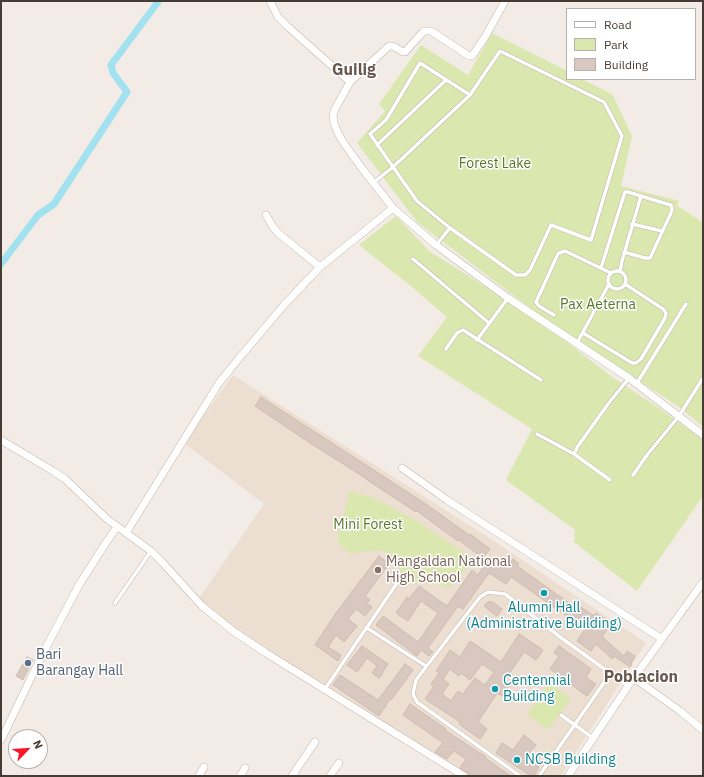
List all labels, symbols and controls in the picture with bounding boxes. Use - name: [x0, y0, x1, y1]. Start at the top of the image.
- legend: [566, 8, 696, 80]
- text: Road: [604, 17, 632, 32]
- text: Park: [604, 37, 628, 52]
- text: Building: [604, 57, 648, 72]
- district label: Guilig: [332, 60, 376, 80]
- park label: Forest Lake: [459, 156, 531, 172]
- park label: Pax Aeterna: [560, 297, 636, 313]
- park label: Mini Forest: [333, 517, 403, 533]
- place label: Mangaldan National High School: [386, 554, 511, 586]
- marker: Mangaldan National High School: [373, 565, 383, 575]
- marker: Alumni Hall (Administrative Building): [539, 588, 549, 598]
- place label: Alumni Hall (Administrative Building): [466, 600, 622, 632]
- place label: Bari Barangay Hall: [36, 647, 123, 680]
- marker: Bari Barangay Hall: [23, 658, 33, 668]
- district label: Poblacion: [604, 667, 678, 687]
- place label: Centennial Building: [503, 673, 571, 706]
- marker: Centennial Building: [490, 684, 500, 694]
- north arrow: [8, 729, 48, 769]
- text: N: [30, 738, 46, 751]
- place label: NCSB Building: [525, 752, 616, 768]
- marker: NCSB Building: [512, 755, 522, 765]

